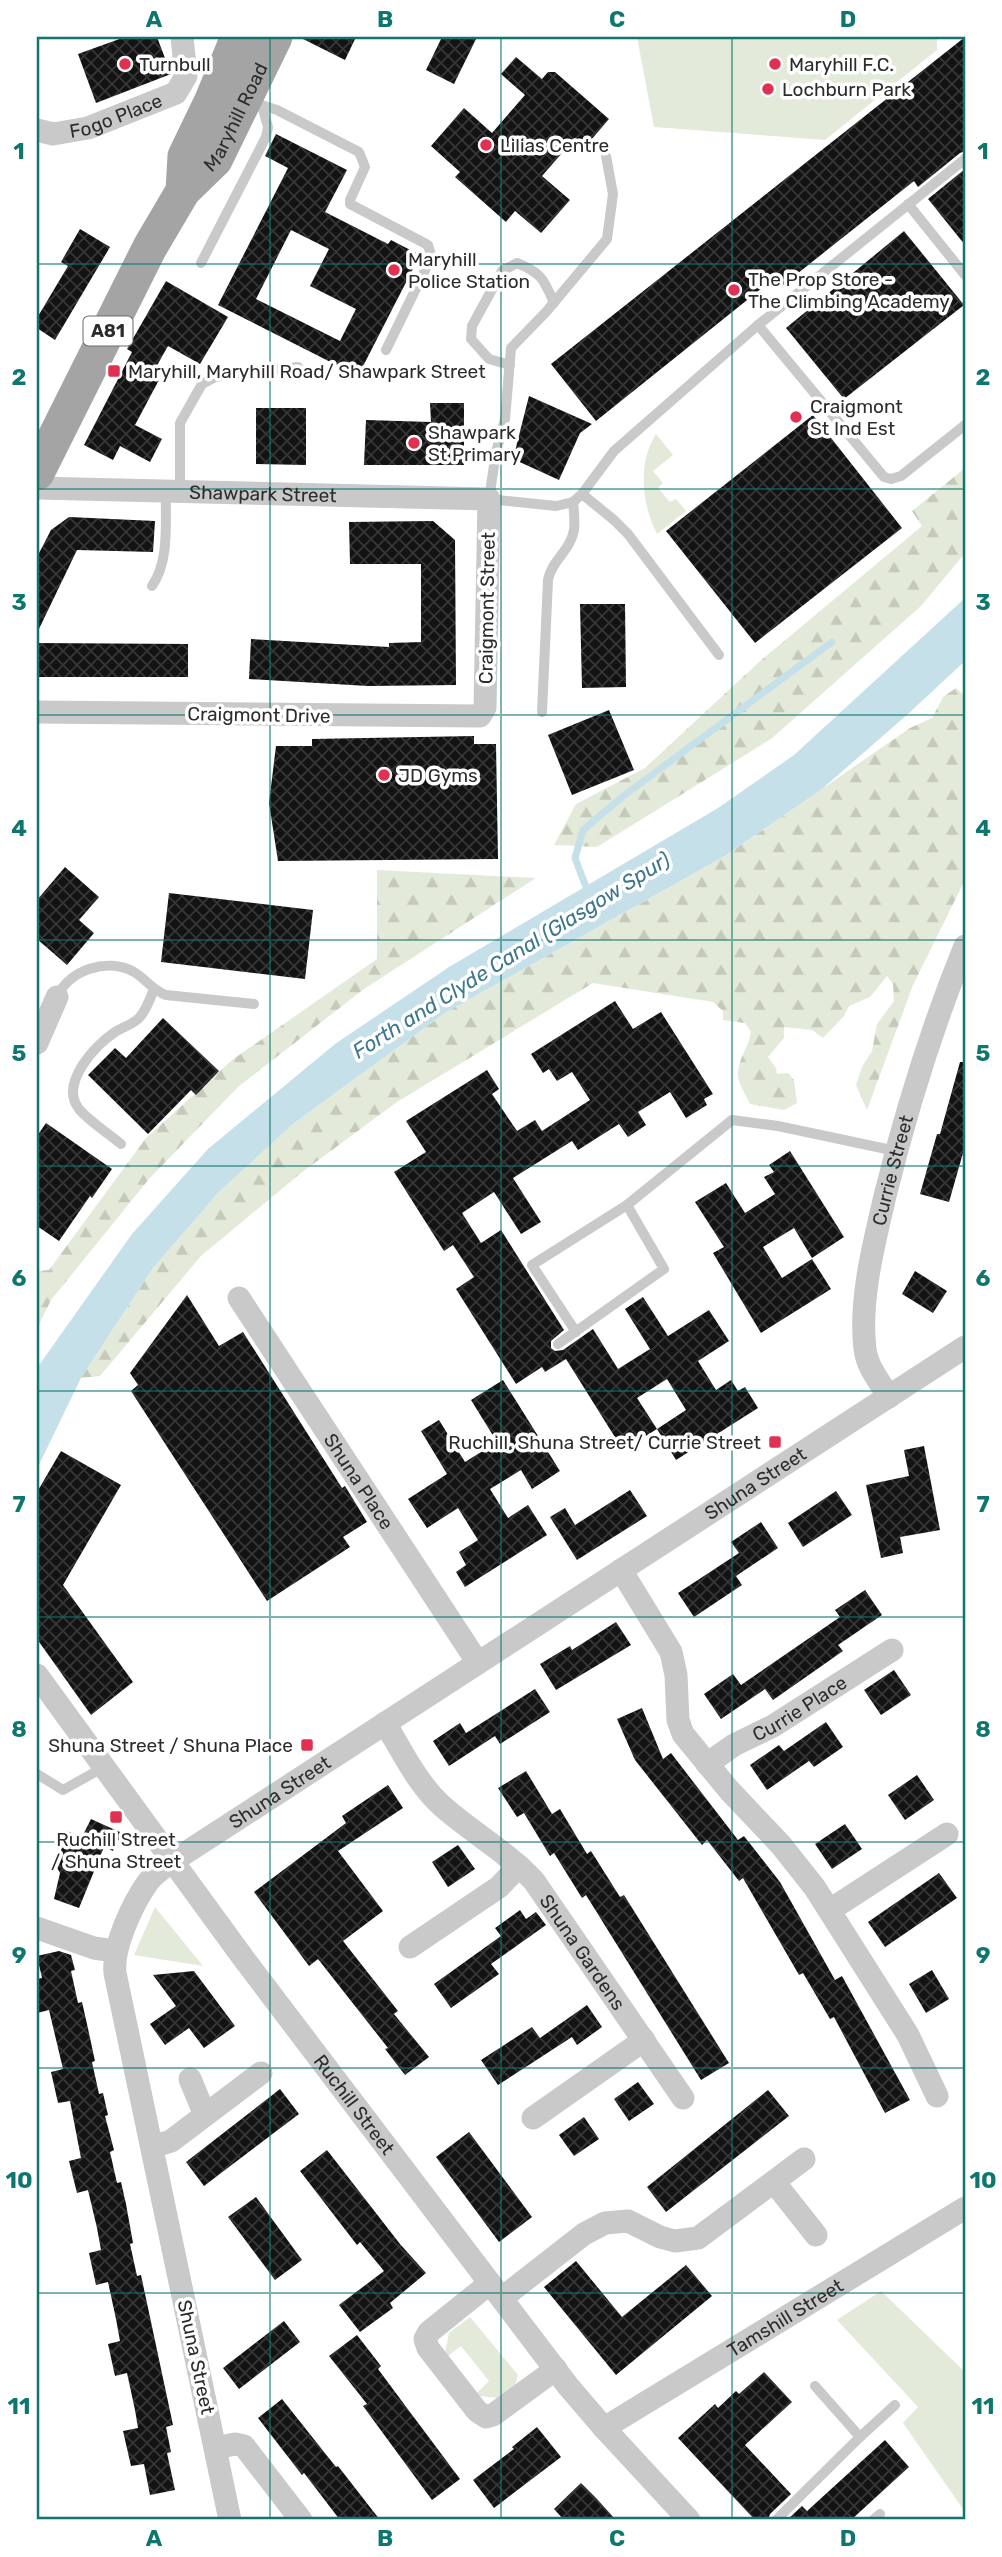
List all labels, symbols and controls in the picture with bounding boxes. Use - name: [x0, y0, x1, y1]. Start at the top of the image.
- text: A: [146, 5, 163, 33]
- text: B: [377, 5, 393, 33]
- text: C: [609, 5, 625, 33]
- text: D: [840, 5, 856, 33]
- place label: Turnbull: [139, 53, 211, 76]
- place label: Maryhill F.C.: [789, 53, 894, 76]
- marker: Turnbull: [117, 56, 133, 72]
- marker: Maryhill F.C.: [767, 56, 783, 72]
- street label: Maryhill Road: [199, 59, 272, 176]
- place label: Lochburn Park: [782, 78, 911, 101]
- marker: Lochburn Park: [760, 81, 776, 97]
- street label: Fogo Place: [68, 88, 165, 142]
- place label: Lilias Centre: [500, 134, 609, 157]
- text: 1: [13, 137, 25, 165]
- marker: Lilias Centre: [478, 137, 494, 153]
- text: 1: [977, 137, 989, 165]
- place label: Maryhill Police Station: [408, 248, 530, 293]
- marker: Maryhill Police Station: [386, 262, 402, 278]
- place label: The Prop Store - The Climbing Academy: [748, 268, 950, 313]
- marker: The Prop Store - The Climbing Academy: [726, 282, 742, 298]
- road number: A81: [84, 316, 132, 346]
- place label: Maryhill, Maryhill Road/ Shawpark Street: [128, 360, 486, 383]
- text: 2: [12, 363, 26, 391]
- marker: Maryhill, Maryhill Road/ Shawpark Street: [106, 363, 122, 379]
- text: 2: [976, 363, 990, 391]
- place label: Craigmont St Ind Est: [810, 395, 903, 440]
- marker: Craigmont St Ind Est: [788, 409, 804, 425]
- place label: Shawpark St Primary: [428, 421, 521, 466]
- marker: Shawpark St Primary: [406, 435, 422, 451]
- street label: Shawpark Street: [189, 480, 337, 507]
- street label: Craigmont Street: [474, 531, 500, 684]
- text: 3: [11, 588, 27, 616]
- text: 3: [975, 588, 991, 616]
- street label: Craigmont Drive: [187, 702, 331, 728]
- place label: JD Gyms: [398, 764, 478, 787]
- marker: JD Gyms: [376, 767, 392, 783]
- text: 4: [11, 814, 27, 842]
- text: 4: [975, 814, 991, 842]
- water label: Forth and Clyde Canal (Glasgow Spur): [348, 846, 674, 1064]
- text: 5: [12, 1039, 27, 1067]
- text: 5: [976, 1039, 991, 1067]
- street label: Currie Street: [867, 1112, 918, 1228]
- text: 6: [12, 1264, 27, 1292]
- text: 6: [976, 1264, 991, 1292]
- street label: Shuna Place: [319, 1429, 399, 1534]
- place label: Ruchill, Shuna Street/ Currie Street: [448, 1431, 762, 1454]
- marker: Ruchill, Shuna Street/ Currie Street: [767, 1434, 783, 1450]
- street label: Shuna Street: [700, 1442, 811, 1525]
- text: 7: [12, 1490, 26, 1518]
- text: 7: [976, 1490, 990, 1518]
- street label: Currie Place: [748, 1671, 851, 1746]
- text: 8: [11, 1715, 27, 1743]
- text: 8: [975, 1715, 991, 1743]
- place label: Shuna Street / Shuna Place: [48, 1734, 293, 1757]
- marker: Shuna Street / Shuna Place: [299, 1737, 315, 1753]
- street label: Shuna Street: [224, 1750, 335, 1833]
- marker: Ruchill Street / Shuna Street: [108, 1809, 124, 1825]
- place label: Ruchill Street / Shuna Street: [51, 1828, 182, 1873]
- street label: Shuna Gardens: [535, 1890, 630, 2014]
- text: 9: [12, 1941, 26, 1969]
- text: 9: [976, 1941, 990, 1969]
- street label: Ruchill Street: [309, 2050, 400, 2159]
- text: 10: [5, 2166, 33, 2194]
- text: 10: [969, 2166, 997, 2194]
- street label: Tamshill Street: [723, 2273, 848, 2362]
- street label: Shuna Street: [173, 2298, 219, 2417]
- text: 11: [8, 2392, 30, 2420]
- text: 11: [972, 2392, 994, 2420]
- text: A: [146, 2524, 163, 2552]
- text: B: [377, 2524, 393, 2552]
- text: C: [609, 2524, 625, 2552]
- text: D: [840, 2524, 856, 2552]

